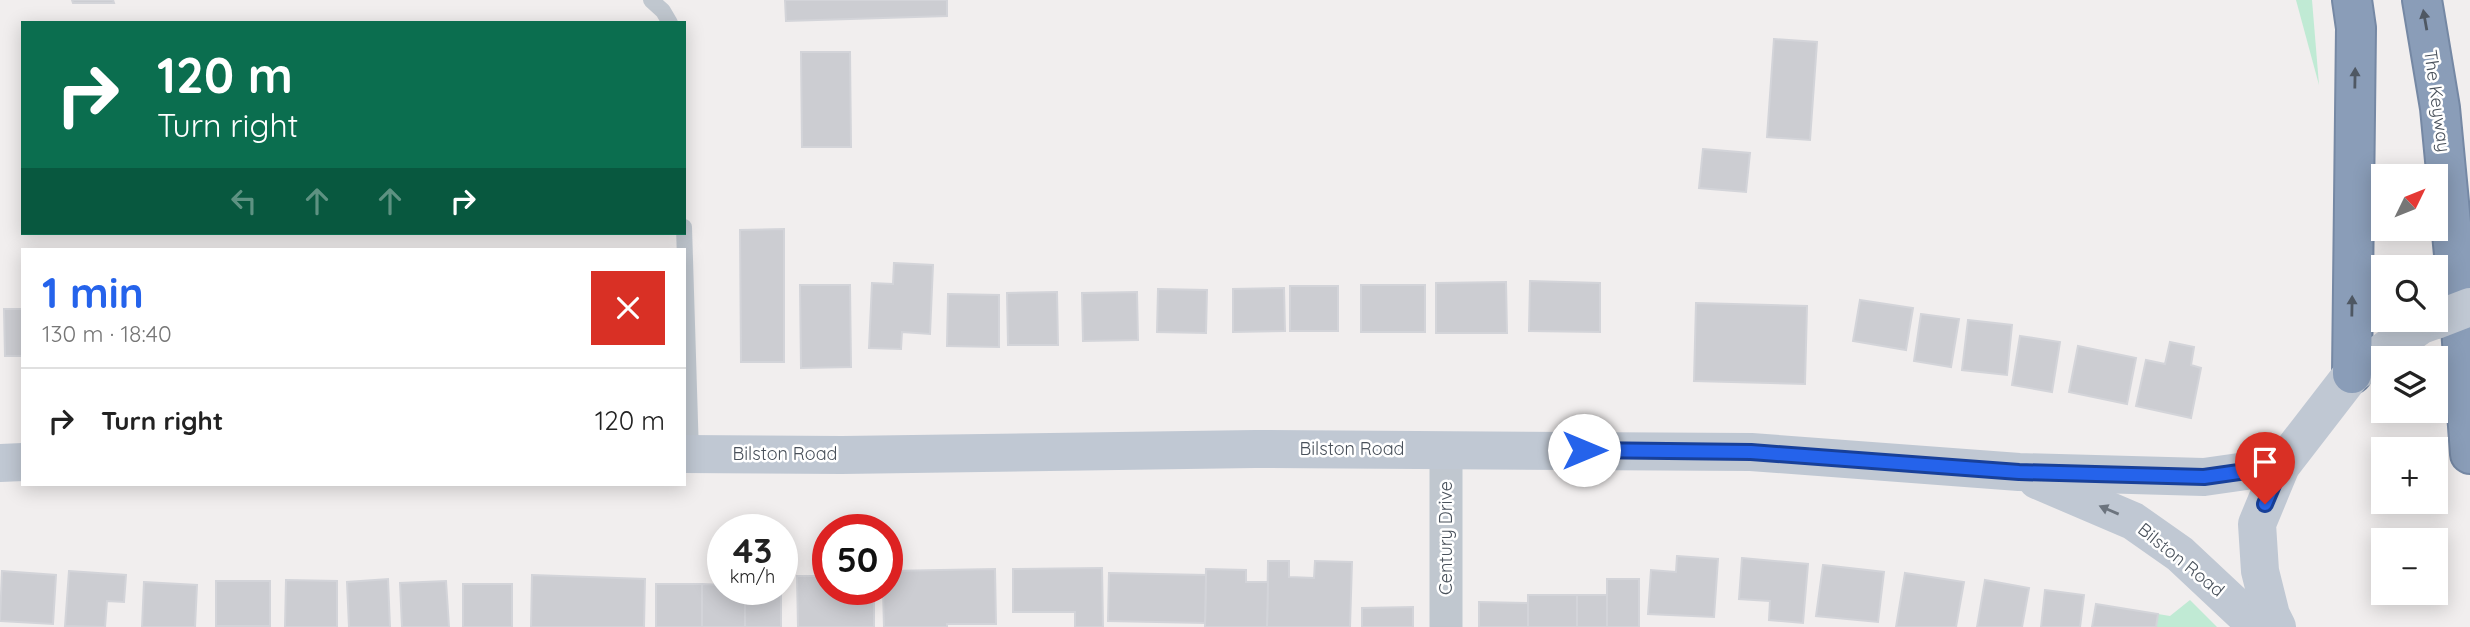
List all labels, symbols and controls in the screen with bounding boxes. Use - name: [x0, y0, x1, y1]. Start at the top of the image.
- one-way arrow: [2419, 9, 2430, 31]
- text: 120 m: [157, 44, 293, 105]
- street label: The Keyway: [2419, 48, 2456, 154]
- icon: right: [42, 49, 133, 140]
- one-way arrow: [2349, 67, 2361, 89]
- text: Turn right: [157, 105, 298, 145]
- north arrow: [2371, 164, 2448, 242]
- map controls: [2371, 164, 2448, 605]
- icon: left: [225, 182, 263, 220]
- icon: ahead: [298, 182, 336, 220]
- icon: ahead: [371, 182, 409, 220]
- icon: right: [444, 182, 482, 220]
- button: search: [2371, 255, 2448, 332]
- text: 1 min: [42, 266, 144, 319]
- button: close: [591, 271, 665, 345]
- one-way arrow: [2347, 295, 2358, 317]
- text: 130 m · 18:40: [42, 319, 172, 348]
- button: layers: [2371, 346, 2448, 423]
- icon: right: [42, 402, 80, 440]
- text: Turn right: [101, 404, 223, 437]
- text: 120 m: [595, 404, 665, 437]
- position arrow: [1547, 413, 1621, 487]
- pin: [2235, 432, 2295, 504]
- street label: Bilston Road: [1299, 437, 1405, 460]
- button: +: [2371, 437, 2448, 514]
- street label: Bilston Road: [732, 442, 838, 465]
- icon: arrive: [2246, 443, 2284, 481]
- street label: Century Drive: [1434, 481, 1457, 595]
- one-way arrow: [2099, 504, 2119, 516]
- speed limit sign: 50: [812, 514, 903, 605]
- street label: Bilston Road: [2133, 518, 2229, 602]
- text: 43: [733, 528, 772, 572]
- button: −: [2371, 528, 2448, 605]
- text: km/h: [730, 565, 775, 588]

